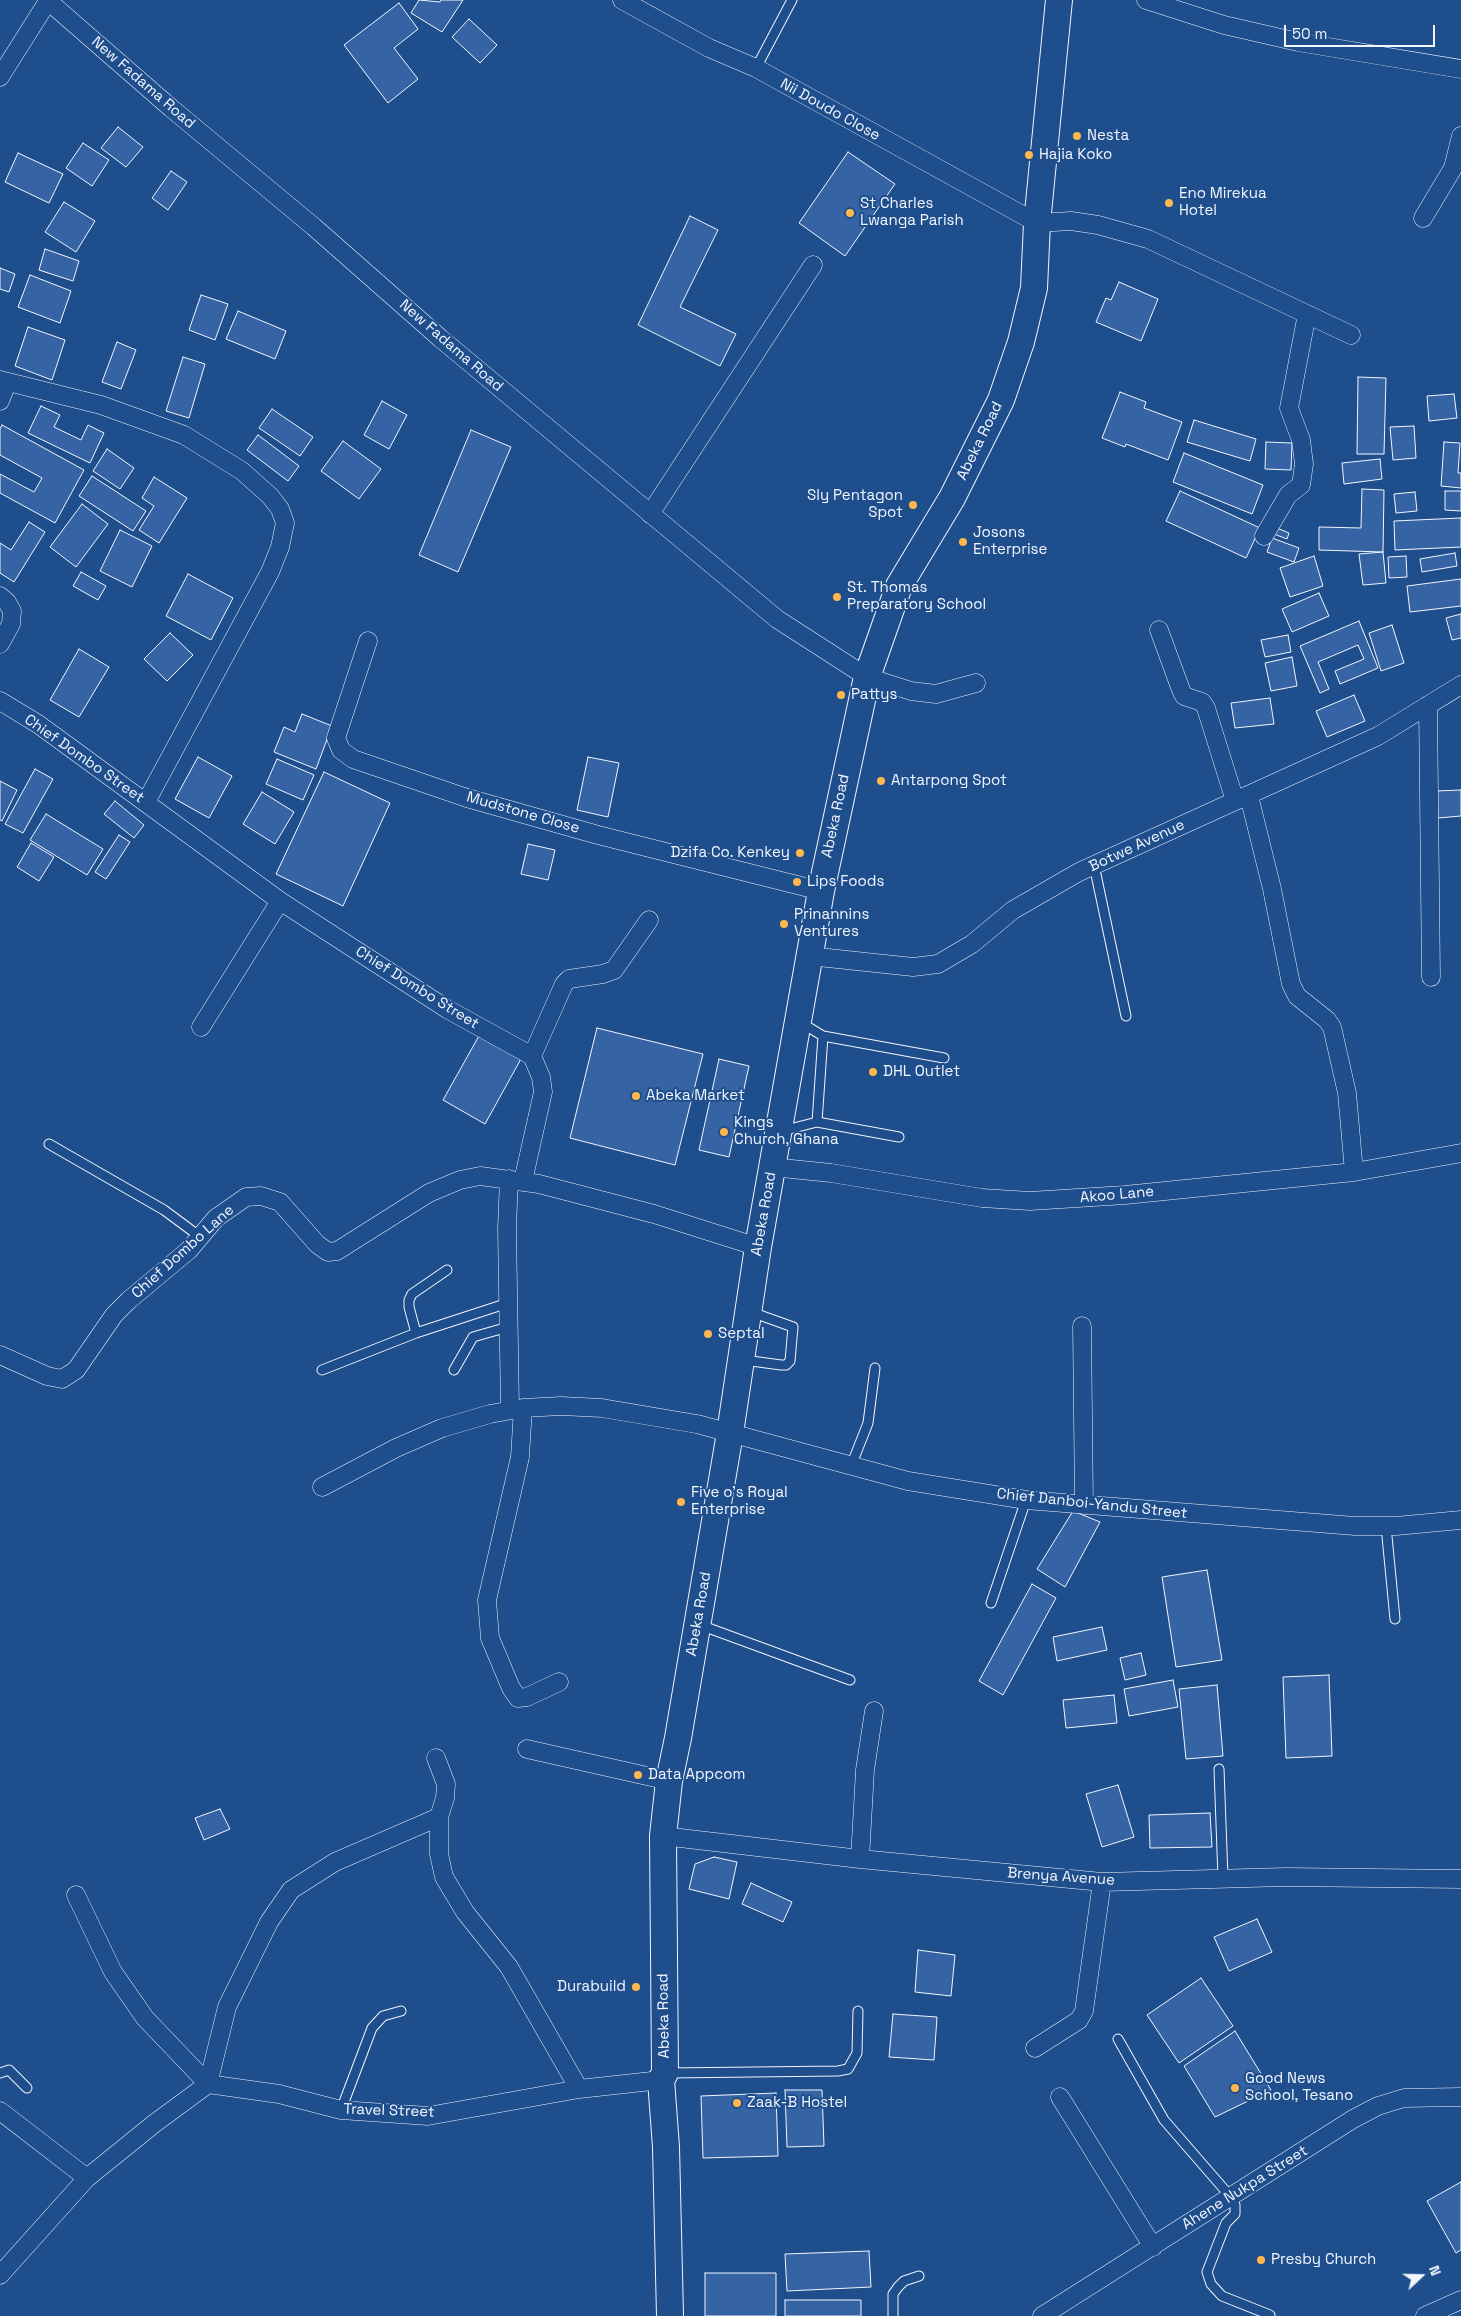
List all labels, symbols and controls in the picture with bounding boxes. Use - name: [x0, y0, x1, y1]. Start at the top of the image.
- scale bar: [1286, 15, 1437, 47]
- text: 50 m: [1292, 24, 1327, 43]
- street label: New Fadama Road: [87, 33, 199, 133]
- street label: Nii Doudo Close: [777, 75, 883, 145]
- place label: Nesta: [1087, 127, 1129, 145]
- marker: Nesta: [1071, 130, 1083, 142]
- place label: Hajia Koko: [1039, 146, 1112, 164]
- marker: Hajia Koko: [1023, 149, 1035, 161]
- place label: Eno Mirekua Hotel: [1179, 185, 1267, 220]
- place label: St Charles Lwanga Parish: [860, 195, 964, 230]
- marker: Eno Mirekua Hotel: [1163, 197, 1175, 209]
- marker: St Charles Lwanga Parish: [844, 207, 856, 219]
- street label: New Fadama Road: [395, 296, 507, 396]
- street label: Abeka Road: [953, 399, 1007, 483]
- place label: Sly Pentagon Spot: [807, 487, 903, 522]
- marker: Sly Pentagon Spot: [907, 499, 919, 511]
- place label: Josons Enterprise: [973, 524, 1047, 559]
- marker: Josons Enterprise: [957, 536, 969, 548]
- place label: St. Thomas Preparatory School: [847, 579, 986, 614]
- marker: St. Thomas Preparatory School: [831, 591, 843, 603]
- place label: Pattys: [851, 686, 897, 704]
- marker: Pattys: [835, 689, 847, 701]
- street label: Chief Dombo Street: [21, 711, 147, 807]
- street label: Abeka Road: [818, 772, 854, 860]
- place label: Antarpong Spot: [891, 772, 1007, 790]
- marker: Antarpong Spot: [875, 775, 887, 787]
- street label: Mudstone Close: [464, 788, 582, 838]
- street label: Botwe Avenue: [1086, 816, 1188, 876]
- place label: Dzifa Co. Kenkey: [671, 844, 790, 862]
- marker: Dzifa Co. Kenkey: [794, 847, 806, 859]
- place label: Lips Foods: [807, 873, 884, 891]
- marker: Lips Foods: [791, 876, 803, 888]
- place label: Prinannins Ventures: [794, 906, 869, 941]
- marker: Prinannins Ventures: [778, 918, 790, 930]
- street label: Chief Dombo Street: [352, 943, 482, 1033]
- place label: DHL Outlet: [883, 1063, 960, 1081]
- marker: DHL Outlet: [867, 1066, 879, 1078]
- place label: Abeka Market: [646, 1087, 745, 1105]
- marker: Abeka Market: [630, 1090, 642, 1102]
- place label: Kings Church, Ghana: [734, 1114, 839, 1149]
- marker: Kings Church, Ghana: [718, 1126, 730, 1138]
- street label: Abeka Road: [748, 1170, 780, 1258]
- street label: Akoo Lane: [1079, 1183, 1155, 1207]
- street label: Chief Dombo Lane: [128, 1201, 238, 1303]
- place label: Septal: [718, 1325, 765, 1343]
- marker: Septal: [702, 1328, 714, 1340]
- place label: Five o's Royal Enterprise: [691, 1484, 788, 1519]
- street label: Chief Danboi-Yandu Street: [996, 1485, 1188, 1523]
- marker: Five o's Royal Enterprise: [675, 1496, 687, 1508]
- street label: Abeka Road: [683, 1570, 715, 1658]
- place label: Data Appcom: [648, 1766, 745, 1784]
- marker: Data Appcom: [632, 1769, 644, 1781]
- street label: Brenya Avenue: [1007, 1864, 1115, 1890]
- street label: Abeka Road: [654, 1973, 674, 2059]
- place label: Durabuild: [557, 1978, 626, 1996]
- marker: Durabuild: [630, 1981, 642, 1993]
- place label: Good News School, Tesano: [1245, 2070, 1353, 2105]
- marker: Good News School, Tesano: [1229, 2082, 1241, 2094]
- place label: Zaak-B Hostel: [747, 2094, 847, 2112]
- marker: Zaak-B Hostel: [731, 2097, 743, 2109]
- street label: Travel Street: [343, 2100, 435, 2122]
- street label: Ahene Nukpa Street: [1179, 2142, 1311, 2234]
- place label: Presby Church: [1271, 2251, 1376, 2269]
- north arrow: [1396, 2251, 1446, 2301]
- marker: Presby Church: [1255, 2254, 1267, 2266]
- text: N: [1425, 2263, 1445, 2278]

